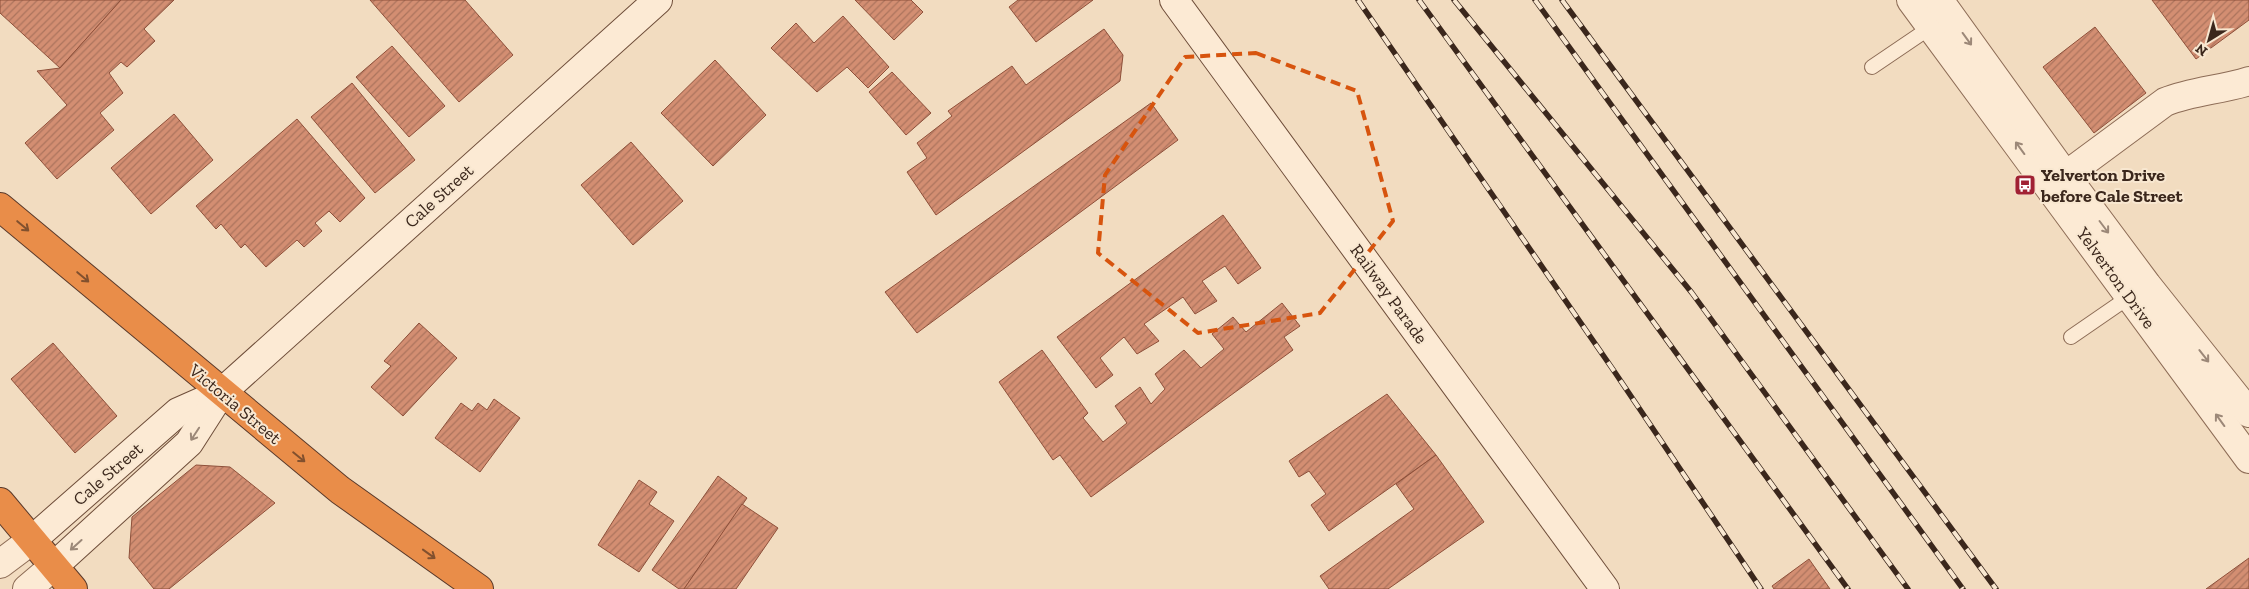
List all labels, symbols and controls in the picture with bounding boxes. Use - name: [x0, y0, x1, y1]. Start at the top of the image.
- north arrow: [2184, 15, 2234, 65]
- one-way arrow: [1962, 32, 1972, 46]
- text: N: [2192, 40, 2211, 60]
- one-way arrow: [2015, 141, 2025, 155]
- street label: Cale Street: [400, 159, 478, 233]
- place label: Yelverton Drive before Cale Street: [2040, 164, 2183, 207]
- bus stop icon: Yelverton Drive before Cale Street: [2013, 173, 2037, 197]
- one-way arrow: [2099, 220, 2109, 234]
- one-way arrow: [16, 221, 29, 232]
- street label: Yelverton Drive: [2071, 222, 2160, 333]
- street label: Railway Parade: [1345, 240, 1433, 348]
- one-way arrow: [77, 271, 90, 283]
- one-way arrow: [2198, 349, 2209, 362]
- street label: Victoria Street: [184, 358, 286, 449]
- one-way arrow: [2215, 413, 2225, 427]
- one-way arrow: [189, 426, 199, 440]
- street label: Cale Street: [69, 438, 148, 510]
- one-way arrow: [292, 451, 305, 462]
- one-way arrow: [70, 539, 83, 551]
- one-way arrow: [422, 549, 436, 559]

